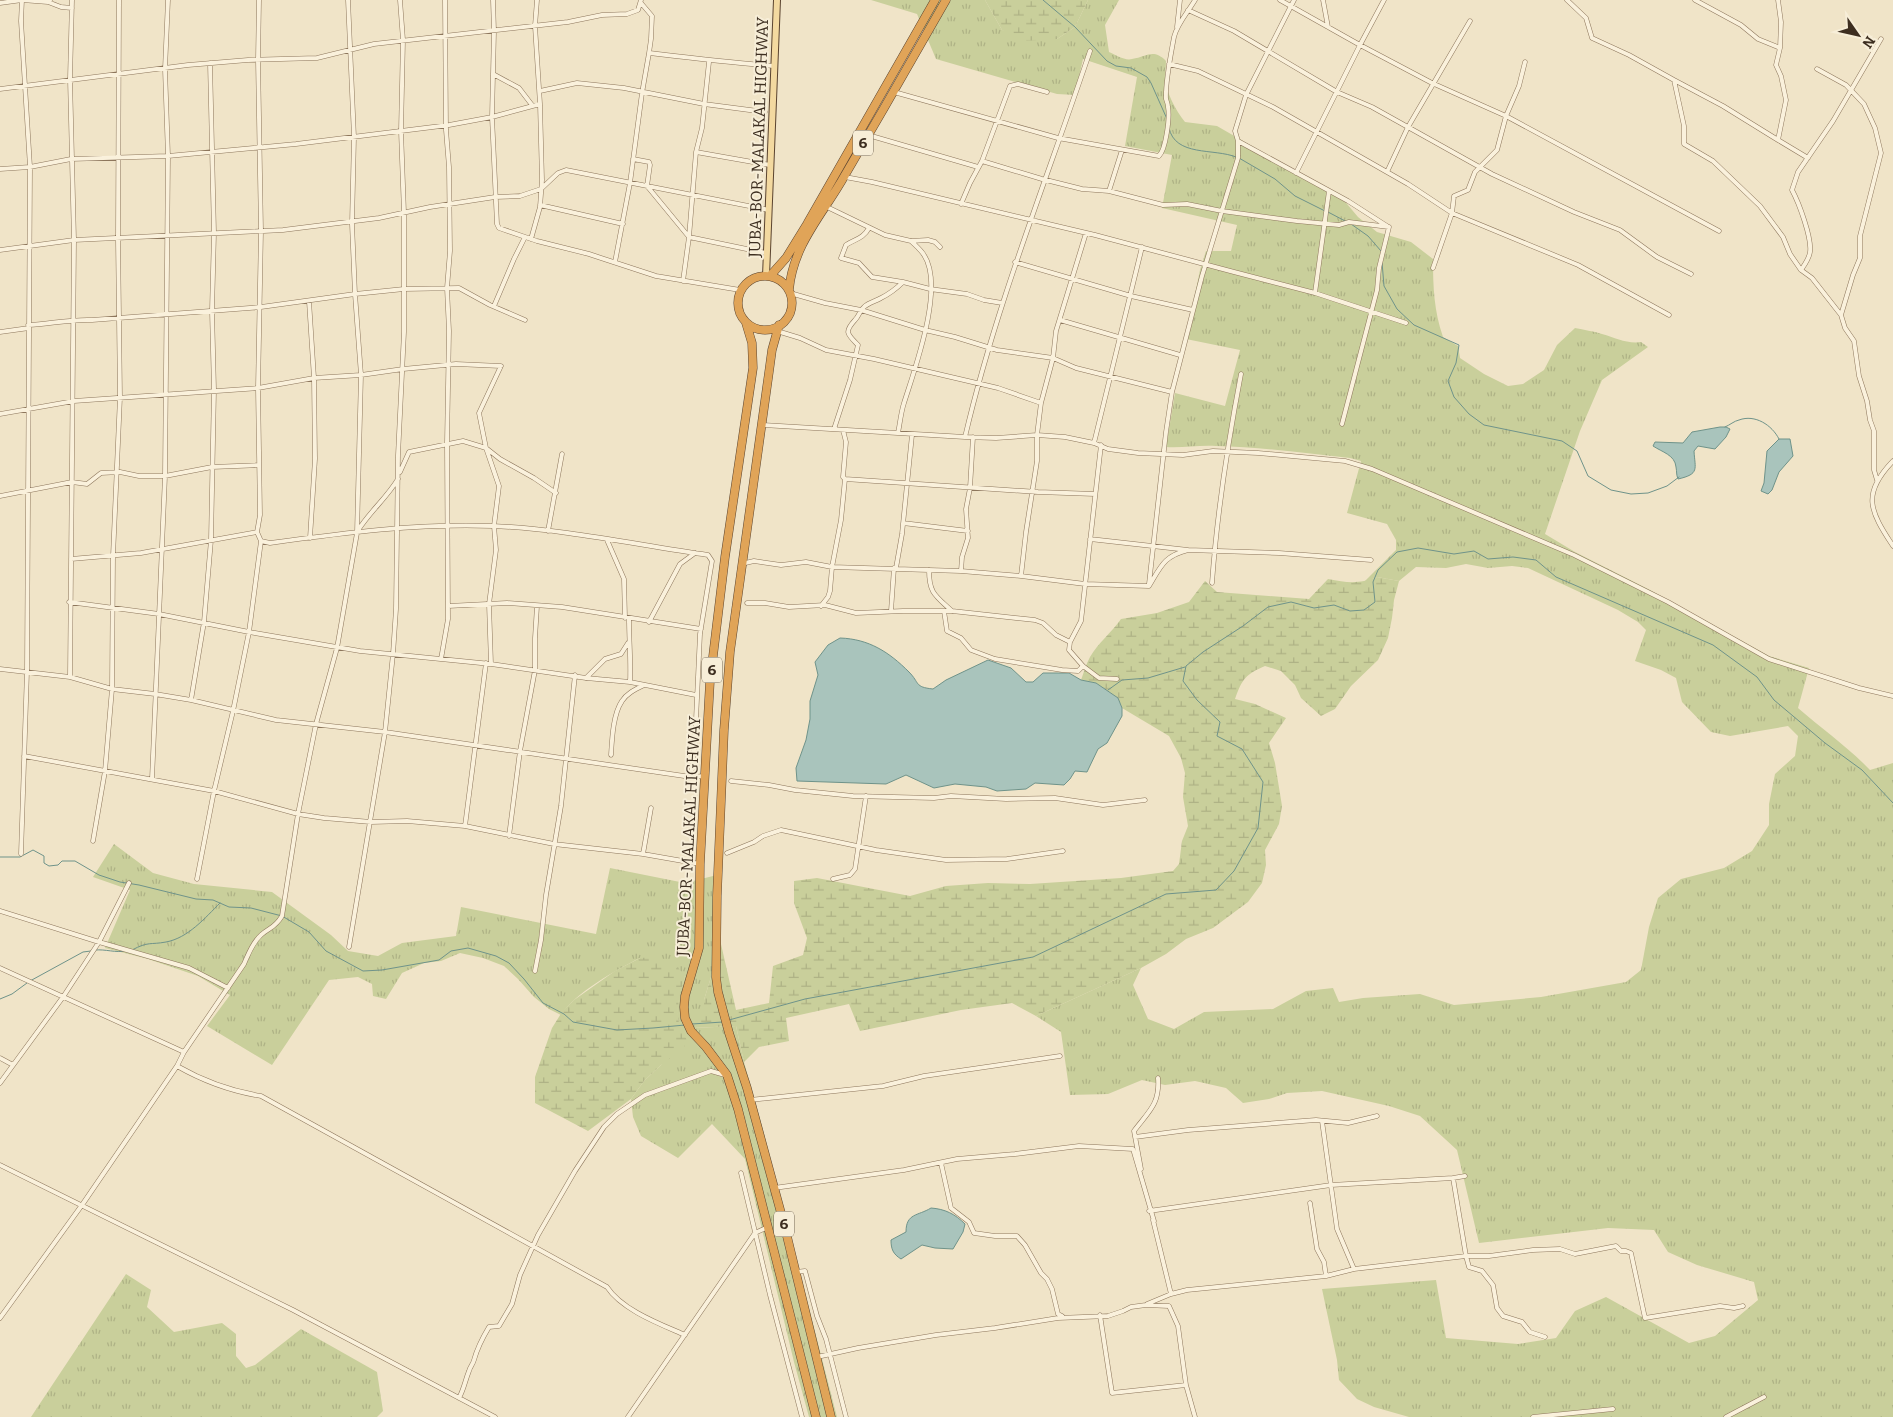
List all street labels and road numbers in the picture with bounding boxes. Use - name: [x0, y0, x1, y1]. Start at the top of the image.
- street label: JUBA-BOR-MALAKAL HIGHWAY: [745, 16, 772, 259]
- road number: 6: [853, 130, 873, 156]
- road number: 6: [702, 658, 722, 682]
- street label: JUBA-BOR-MALAKAL HIGHWAY: [673, 715, 704, 958]
- road number: 6: [774, 1212, 794, 1236]

